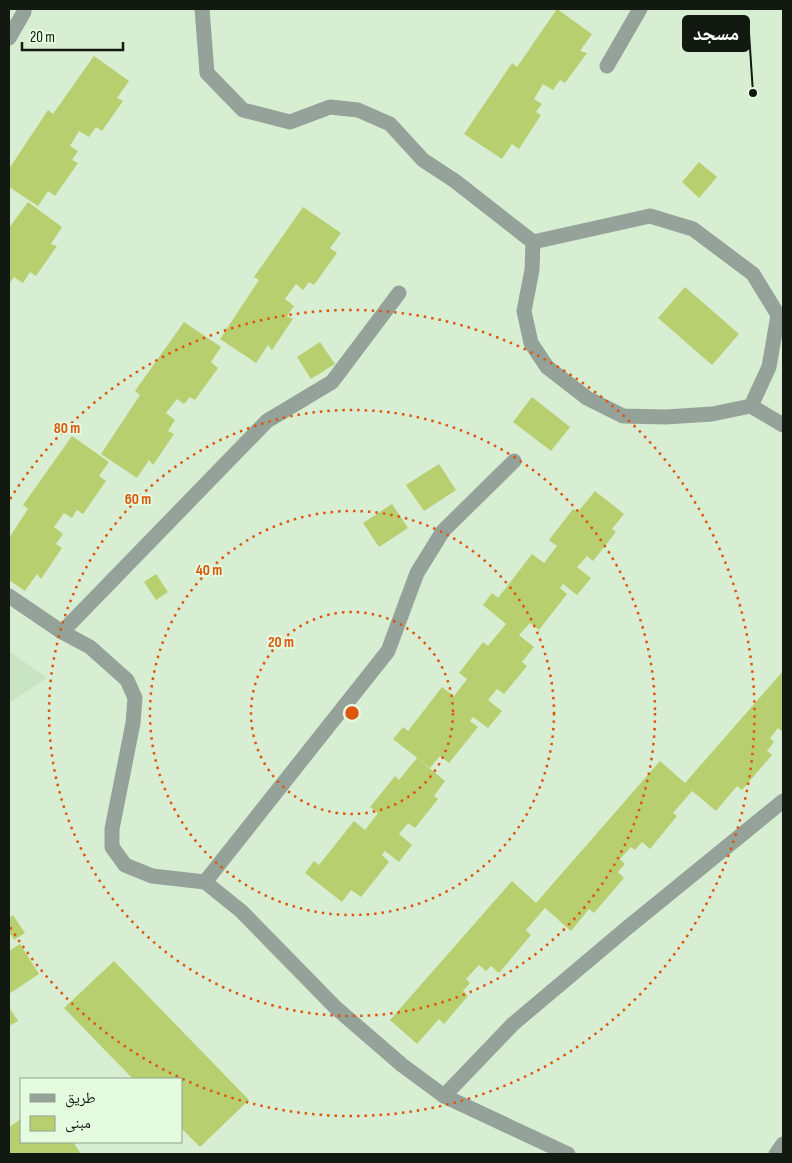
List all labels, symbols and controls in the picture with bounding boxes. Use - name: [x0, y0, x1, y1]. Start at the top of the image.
- callout: مسجد: [683, 16, 749, 51]
- scale bar: [22, 20, 124, 52]
- text: مسجد: [693, 22, 739, 46]
- text: 20 m: [30, 28, 55, 47]
- text: 80 m: [54, 419, 80, 438]
- text: 60 m: [125, 490, 151, 509]
- text: 40 m: [196, 561, 222, 580]
- text: 20 m: [268, 633, 294, 652]
- centre of rings: [343, 704, 361, 722]
- legend: [20, 1078, 182, 1143]
- text: طريق: [65, 1089, 96, 1108]
- text: مبنى: [65, 1114, 91, 1133]

